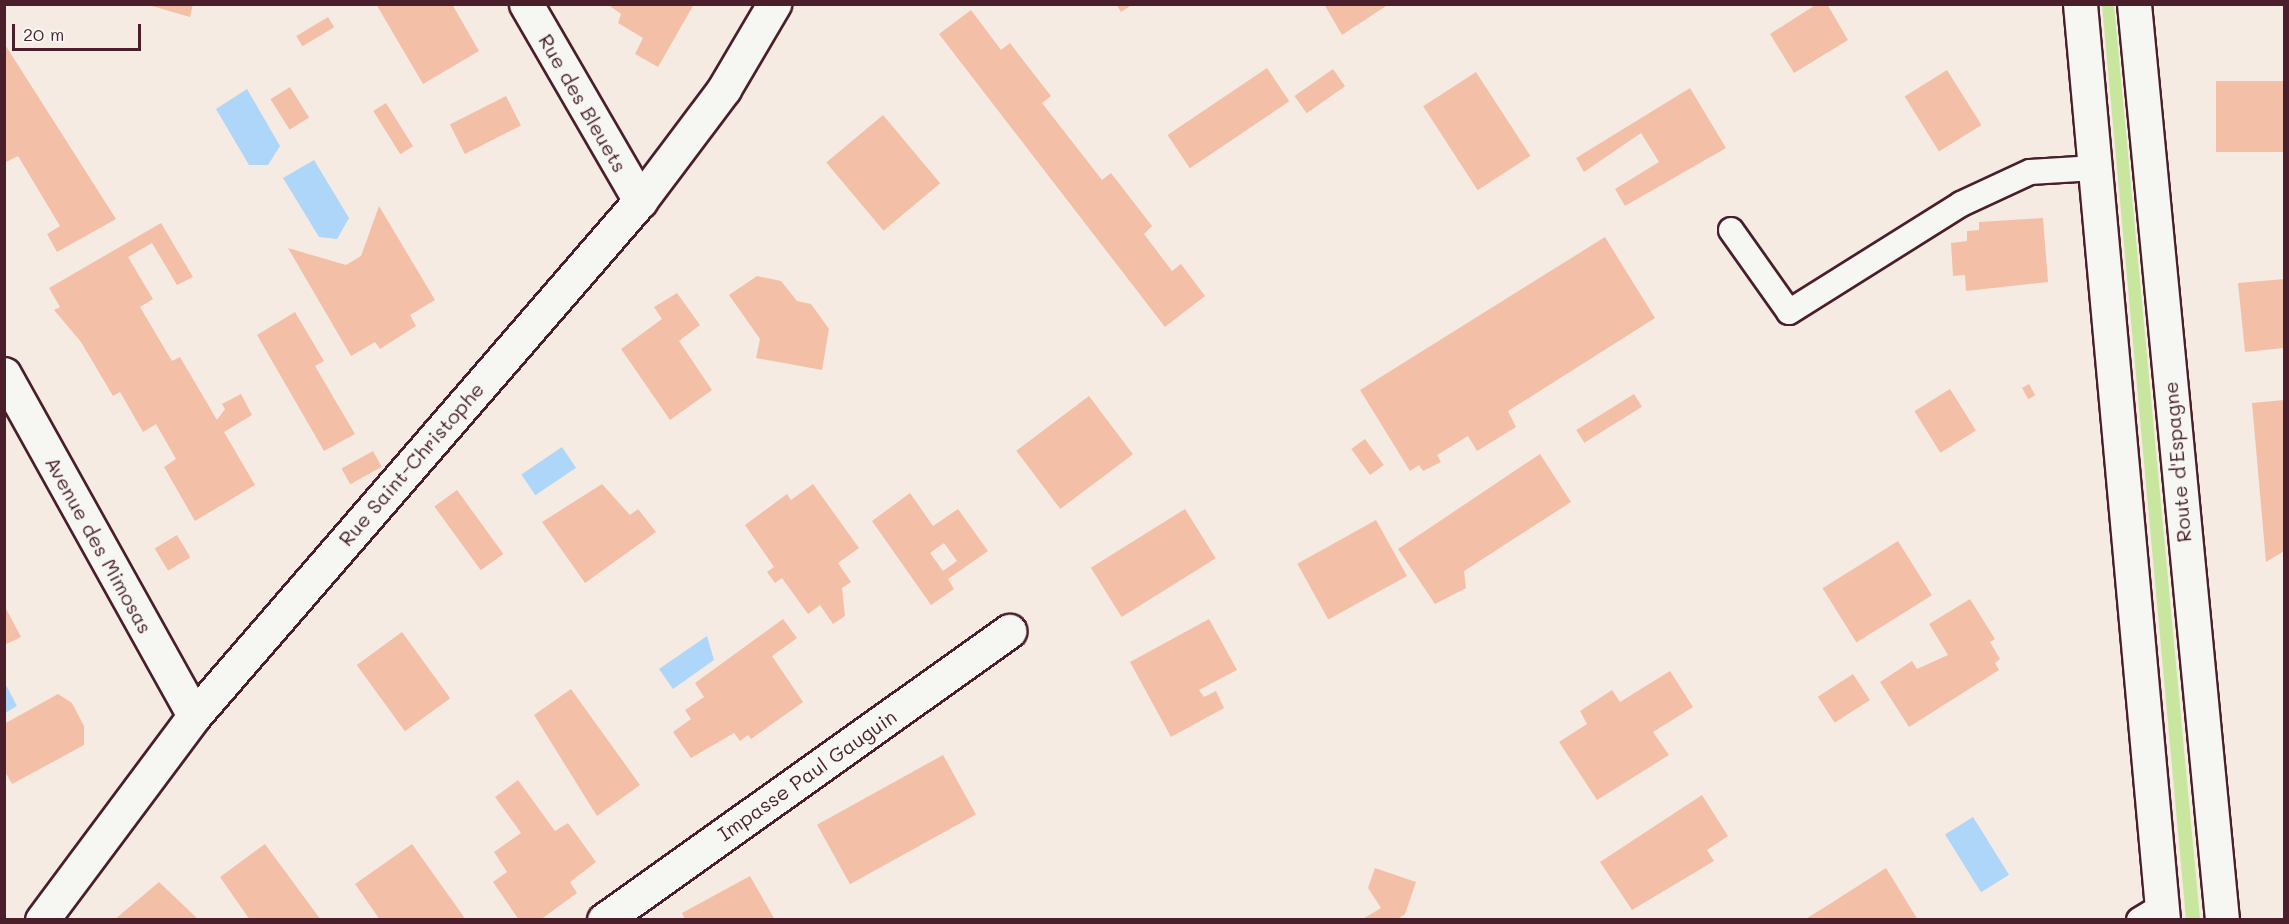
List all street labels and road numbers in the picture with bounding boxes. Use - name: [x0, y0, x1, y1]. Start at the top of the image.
- street label: Rue des Bleuets: [534, 30, 632, 176]
- street label: Rue Saint-Christophe: [333, 377, 489, 551]
- street label: Route d'Espagne: [2158, 381, 2196, 543]
- street label: Avenue des Mimosas: [40, 452, 158, 638]
- street label: Impasse Paul Gauguin: [713, 704, 901, 846]

